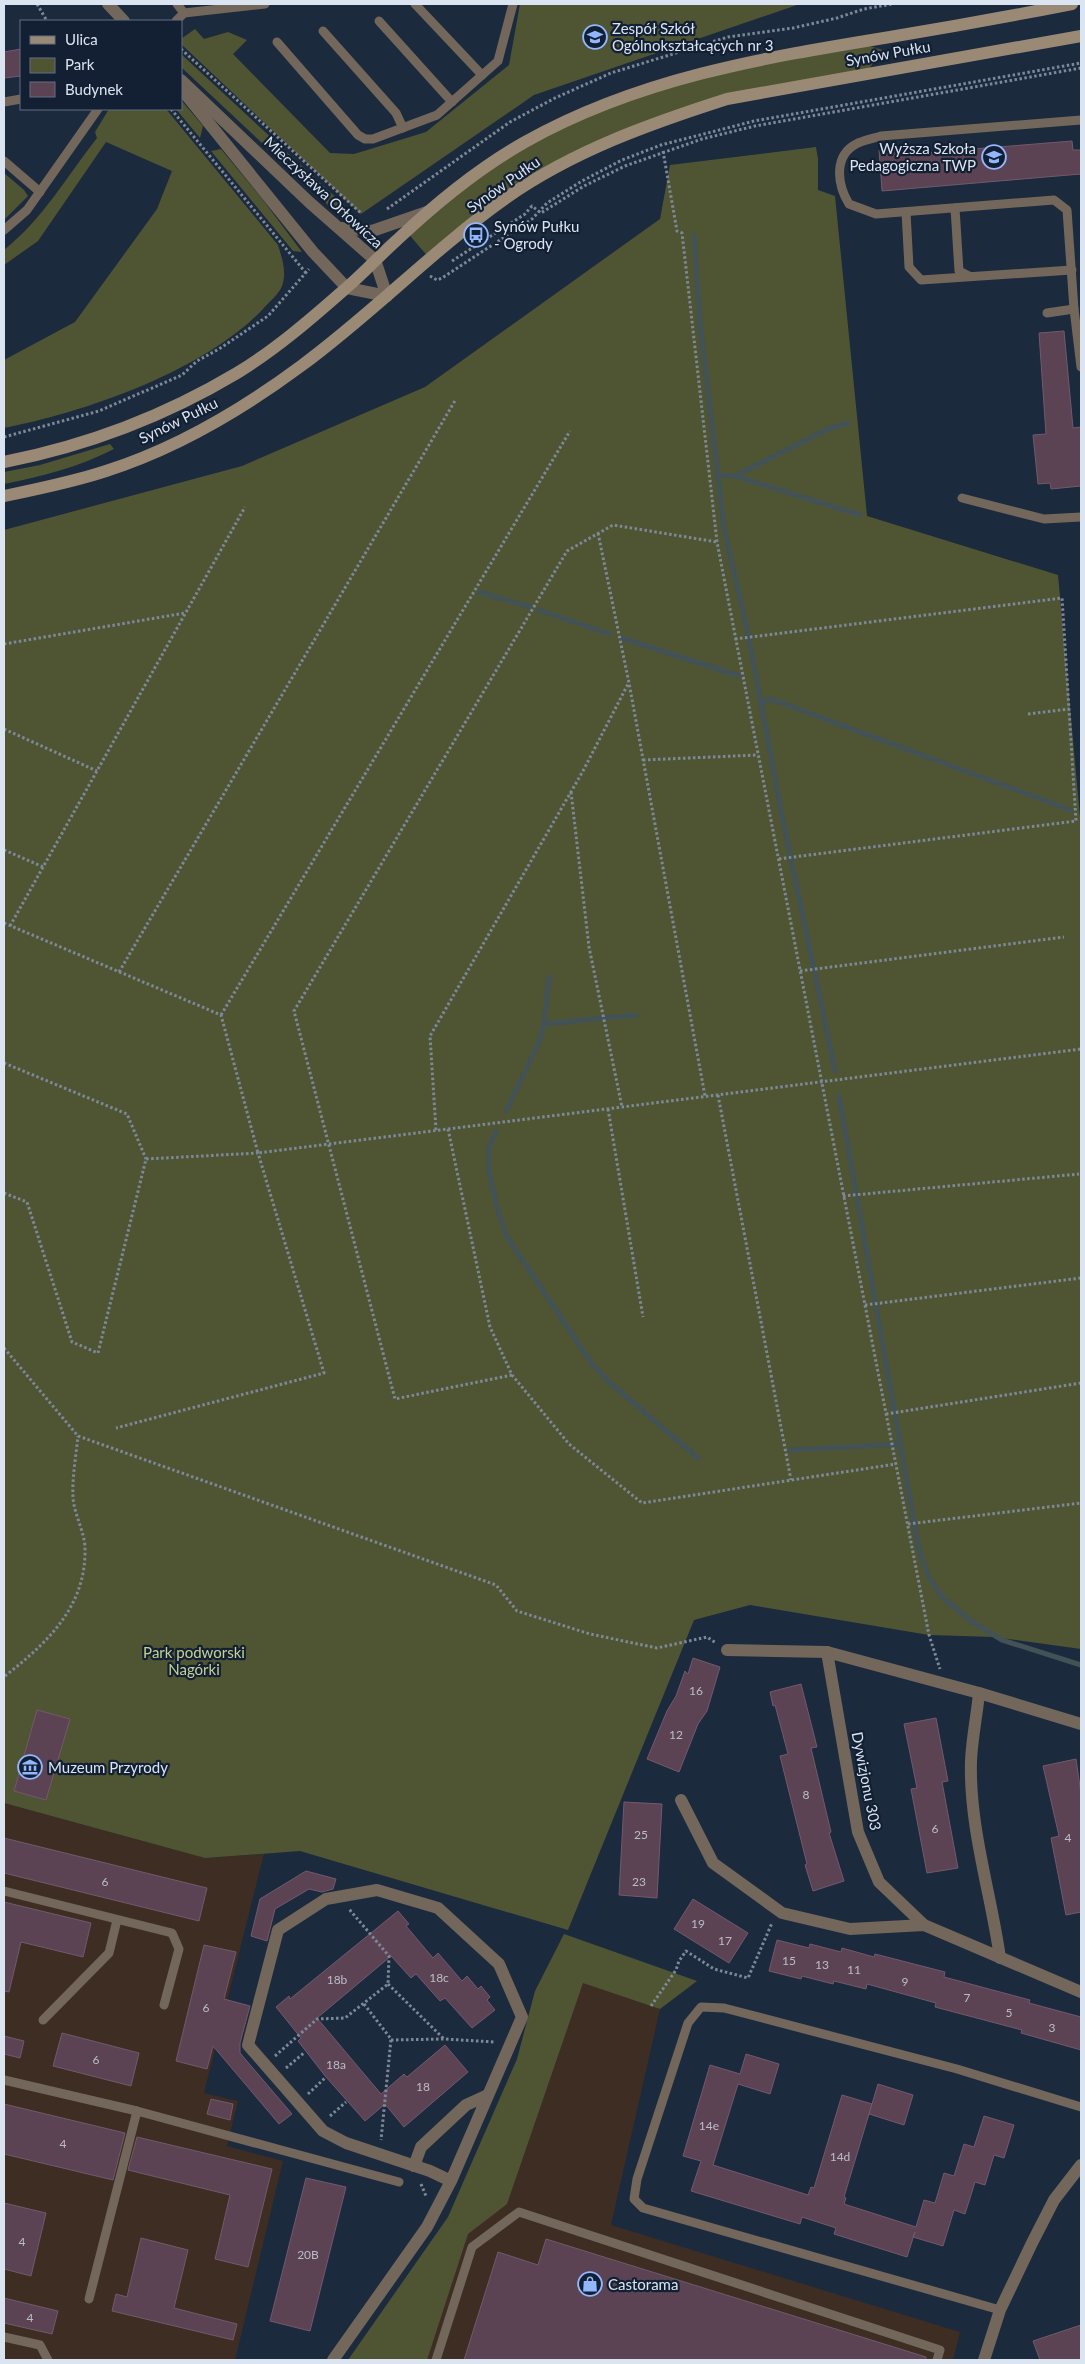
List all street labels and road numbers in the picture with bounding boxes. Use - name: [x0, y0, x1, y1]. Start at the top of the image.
- street label: Synów Pułku: [844, 37, 932, 69]
- street label: Mieczysława Orłowicza: [261, 132, 387, 252]
- street label: Synów Pułku: [463, 152, 543, 216]
- street label: Synów Pułku: [136, 393, 220, 447]
- street label: Dywizjonu 303: [849, 1730, 885, 1832]

